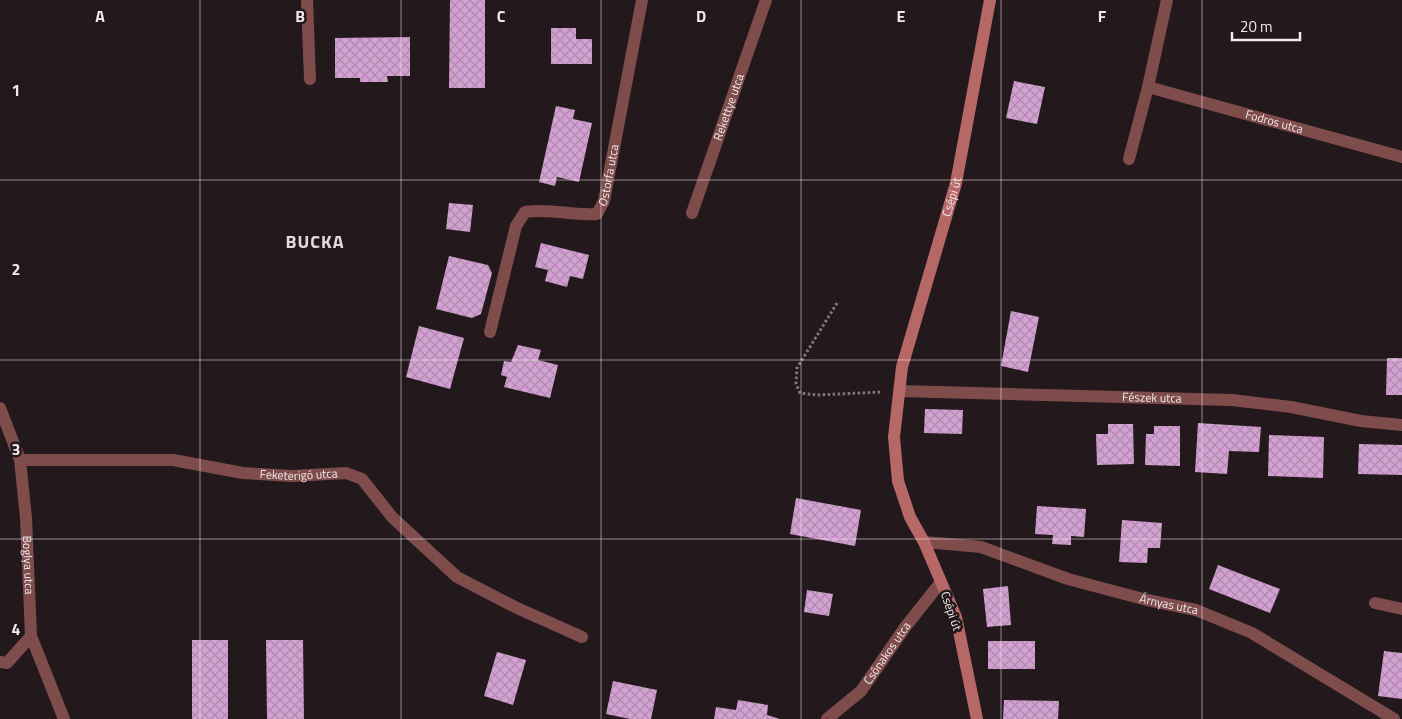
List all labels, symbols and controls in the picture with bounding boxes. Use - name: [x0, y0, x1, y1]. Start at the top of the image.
- text: A: [95, 4, 105, 28]
- text: B: [295, 4, 305, 28]
- text: C: [497, 4, 506, 28]
- text: D: [696, 4, 706, 28]
- text: E: [897, 4, 906, 28]
- text: F: [1098, 4, 1107, 28]
- scale bar: [1232, 10, 1300, 42]
- text: 20 m: [1240, 15, 1273, 38]
- street label: Rekettye utca: [708, 71, 749, 143]
- text: 1: [12, 78, 20, 102]
- street label: Fodros utca: [1243, 104, 1306, 138]
- street label: Ostorfa utca: [593, 143, 624, 210]
- street label: Csépi út: [937, 175, 966, 219]
- district label: BUCKA: [285, 228, 345, 255]
- text: 2: [12, 257, 20, 281]
- street label: Fészek utca: [1122, 387, 1182, 408]
- text: 3: [12, 437, 20, 461]
- street label: Feketerigó utca: [259, 463, 338, 485]
- street label: Boglya utca: [18, 535, 39, 595]
- street label: Árnyas utca: [1138, 588, 1200, 619]
- street label: Csépi út: [936, 589, 967, 634]
- text: 4: [12, 617, 21, 641]
- street label: Csónakos utca: [858, 617, 915, 688]

